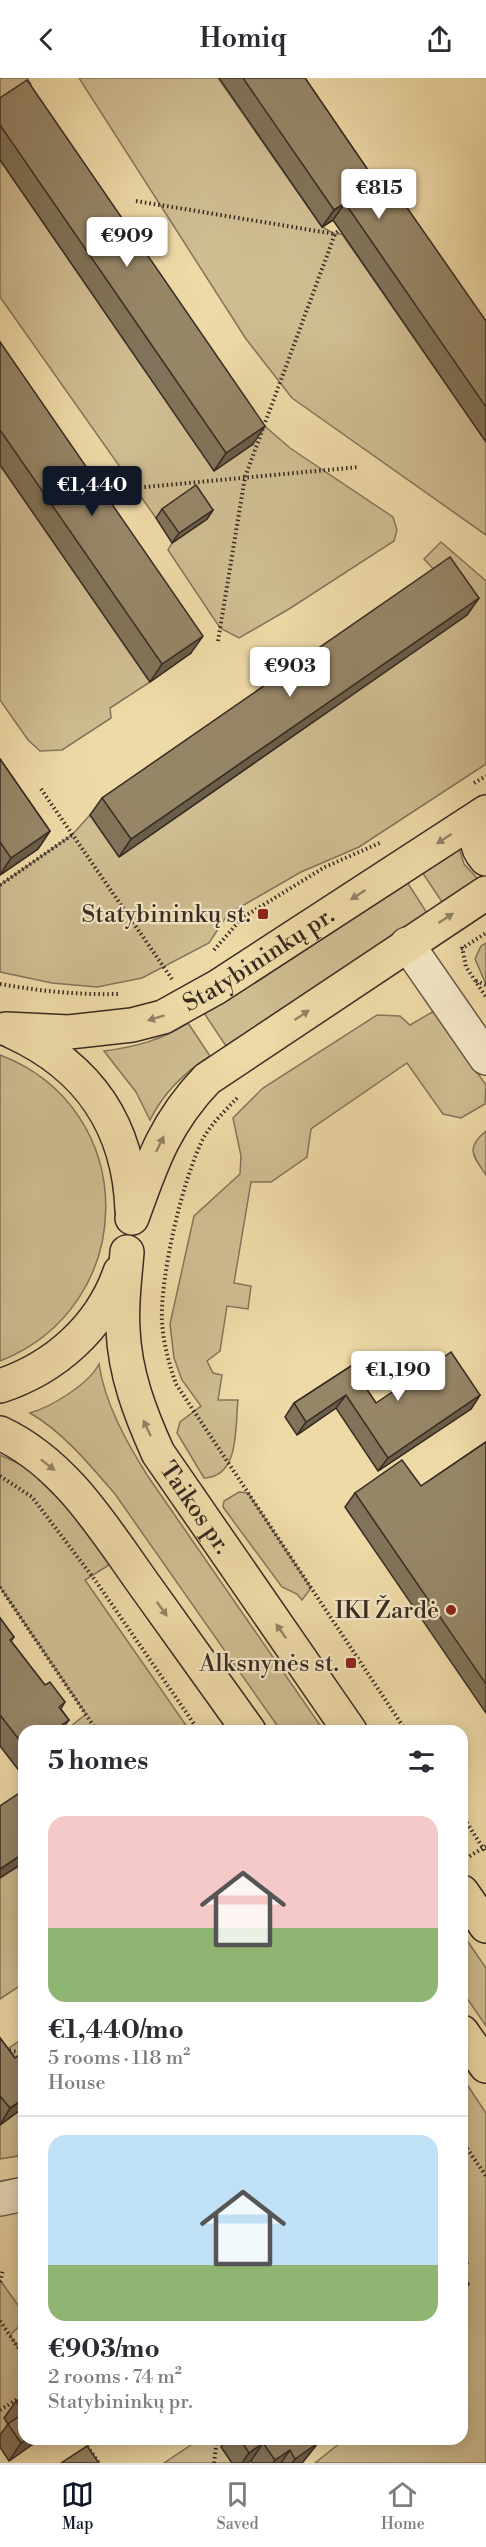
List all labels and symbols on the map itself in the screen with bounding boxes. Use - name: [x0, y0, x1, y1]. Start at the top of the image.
- pin: €815: [343, 169, 415, 220]
- pin: €909: [91, 217, 163, 268]
- pin: €1,440: [43, 466, 141, 517]
- pin: €903: [254, 647, 326, 698]
- one-way arrow: [436, 834, 453, 845]
- one-way arrow: [350, 890, 366, 901]
- place label: Statybininkų st.: [81, 900, 251, 930]
- street label: Statybininkų pr.: [178, 901, 340, 1019]
- marker: Statybininkų st.: [256, 907, 270, 921]
- one-way arrow: [438, 912, 454, 924]
- one-way arrow: [293, 1009, 309, 1021]
- one-way arrow: [147, 1014, 165, 1023]
- one-way arrow: [156, 1136, 165, 1153]
- pin: €1,190: [349, 1351, 447, 1402]
- one-way arrow: [142, 1420, 151, 1437]
- street label: Taikos pr.: [152, 1456, 237, 1560]
- one-way arrow: [41, 1459, 56, 1471]
- place label: IKI Žardė: [335, 1595, 439, 1626]
- one-way arrow: [156, 1601, 168, 1617]
- marker: IKI Žardė: [444, 1603, 458, 1617]
- one-way arrow: [276, 1623, 287, 1639]
- place label: Alksnynės st.: [198, 1649, 339, 1679]
- marker: Alksnynės st.: [344, 1656, 358, 1670]

